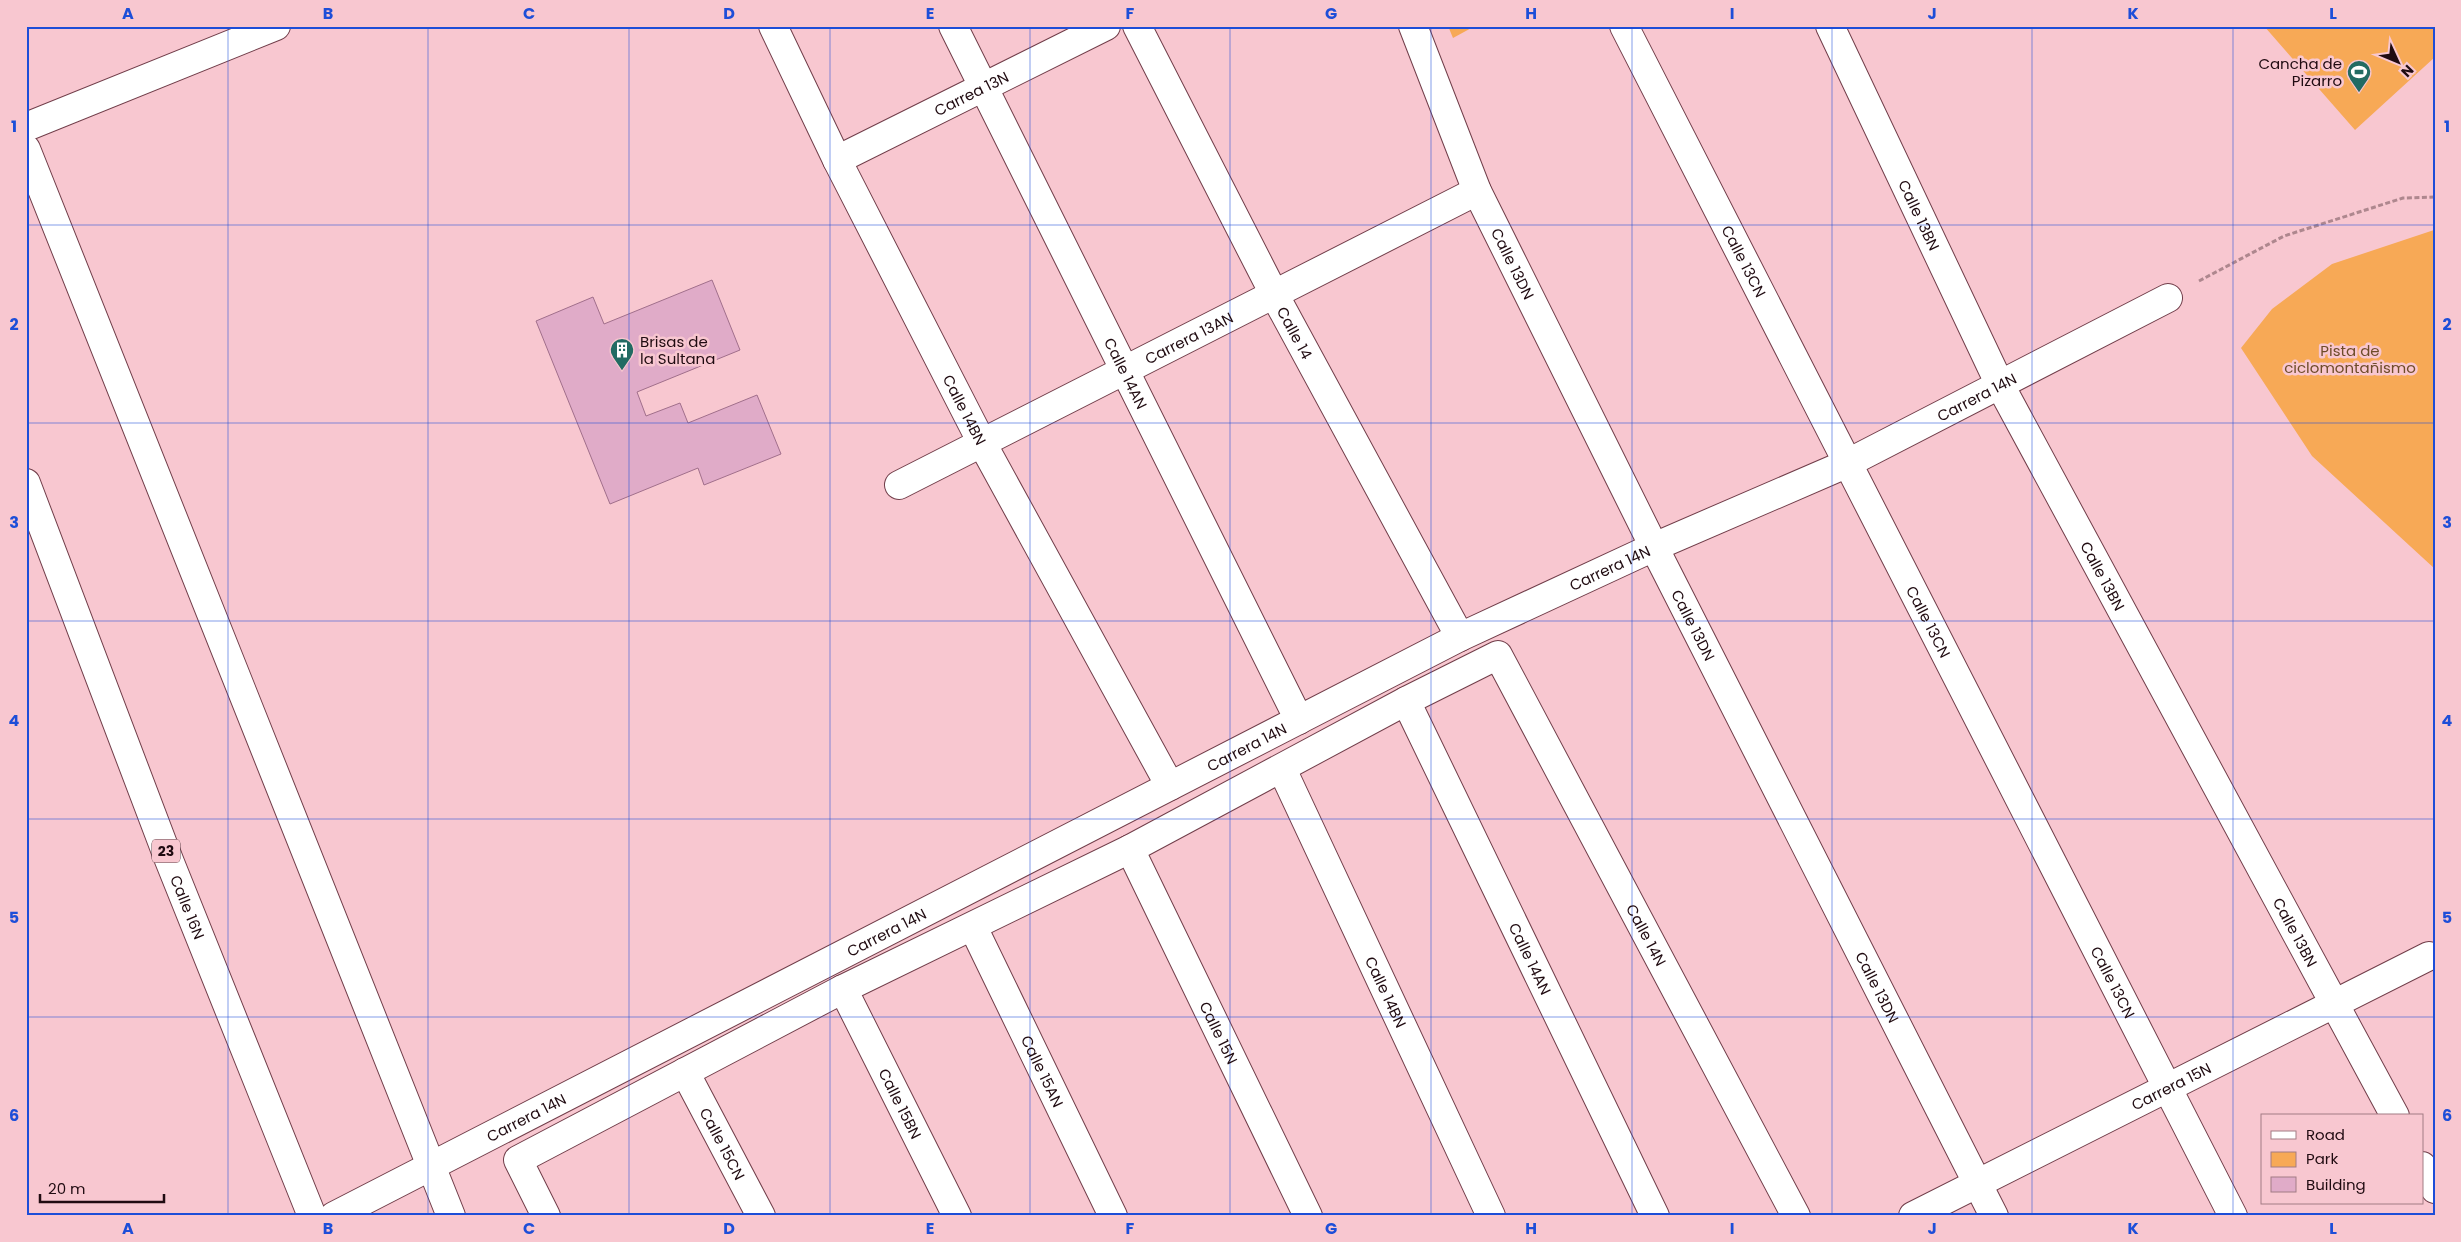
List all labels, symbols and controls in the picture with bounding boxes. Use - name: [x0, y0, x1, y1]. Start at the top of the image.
- text: A: [122, 2, 134, 25]
- text: B: [323, 2, 333, 25]
- text: C: [523, 2, 535, 25]
- text: D: [723, 2, 735, 25]
- text: E: [926, 2, 934, 25]
- text: F: [1126, 2, 1135, 25]
- text: G: [1325, 2, 1337, 25]
- text: H: [1525, 2, 1537, 25]
- text: I: [1730, 2, 1734, 25]
- text: J: [1927, 2, 1937, 25]
- text: K: [2127, 2, 2139, 25]
- text: L: [2329, 2, 2337, 25]
- north arrow: [2374, 38, 2424, 88]
- place label: Cancha de Pizarro: [2258, 53, 2342, 91]
- sports icon: Cancha de Pizarro: [2346, 59, 2372, 93]
- text: N: [2397, 60, 2418, 82]
- street label: Carrea 13N: [930, 66, 1012, 120]
- text: 1: [11, 115, 17, 138]
- text: 1: [2444, 115, 2450, 138]
- street label: Calle 13BN: [1894, 176, 1945, 254]
- street label: Calle 13CN: [1717, 221, 1771, 301]
- street label: Calle 13DN: [1486, 224, 1540, 303]
- street label: Calle 14: [1272, 303, 1318, 363]
- street label: Carrera 13AN: [1141, 306, 1236, 369]
- text: 2: [9, 313, 19, 336]
- text: 2: [2442, 313, 2452, 336]
- place label: Brisas de la Sultana: [640, 331, 715, 369]
- street label: Calle 14AN: [1099, 334, 1153, 413]
- building icon: Brisas de la Sultana: [609, 337, 635, 371]
- park label: Pista de ciclomontañismo: [2284, 340, 2416, 378]
- street label: Carrera 14N: [1933, 367, 2020, 426]
- street label: Calle 14BN: [938, 371, 992, 448]
- text: 3: [9, 511, 19, 534]
- text: 3: [2442, 511, 2452, 534]
- street label: Calle 13BN: [2076, 537, 2130, 614]
- street label: Carrera 14N: [1566, 540, 1653, 595]
- street label: Calle 13CN: [1902, 582, 1956, 661]
- street label: Calle 13DN: [1667, 586, 1720, 664]
- text: 4: [9, 709, 20, 732]
- text: 4: [2442, 709, 2453, 732]
- street label: Carrera 14N: [1203, 718, 1290, 776]
- road number: 23: [152, 839, 180, 862]
- street label: Calle 16N: [166, 872, 210, 942]
- street label: Calle 13BN: [2268, 894, 2323, 970]
- street label: Calle 14N: [1622, 900, 1672, 969]
- street label: Carrera 14N: [843, 903, 930, 961]
- text: 5: [9, 906, 19, 929]
- text: 5: [2442, 906, 2452, 929]
- street label: Calle 14AN: [1504, 919, 1557, 998]
- street label: Calle 13CN: [2086, 942, 2140, 1022]
- street label: Calle 13DN: [1851, 948, 1904, 1026]
- street label: Calle 14BN: [1360, 953, 1412, 1031]
- street label: Calle 15N: [1195, 998, 1243, 1067]
- street label: Calle 15AN: [1016, 1032, 1069, 1110]
- street label: Carrera 15N: [2128, 1057, 2215, 1115]
- street label: Calle 15BN: [874, 1065, 927, 1142]
- street label: Carrera 14N: [483, 1088, 570, 1146]
- text: 6: [9, 1104, 19, 1127]
- street label: Calle 15CN: [695, 1104, 750, 1183]
- text: 6: [2442, 1104, 2452, 1127]
- legend: [2261, 1114, 2424, 1204]
- text: Road: [2306, 1124, 2345, 1145]
- text: Park: [2306, 1148, 2338, 1169]
- scale bar: [40, 1172, 164, 1204]
- text: Building: [2306, 1174, 2366, 1195]
- text: 20 m: [48, 1178, 86, 1199]
- text: A: [122, 1217, 134, 1240]
- text: B: [323, 1217, 333, 1240]
- text: C: [523, 1217, 535, 1240]
- text: D: [723, 1217, 735, 1240]
- text: E: [926, 1217, 934, 1240]
- text: F: [1126, 1217, 1135, 1240]
- text: G: [1325, 1217, 1337, 1240]
- text: H: [1525, 1217, 1537, 1240]
- text: I: [1730, 1217, 1734, 1240]
- text: J: [1927, 1217, 1937, 1240]
- text: K: [2127, 1217, 2139, 1240]
- text: L: [2329, 1217, 2337, 1240]

